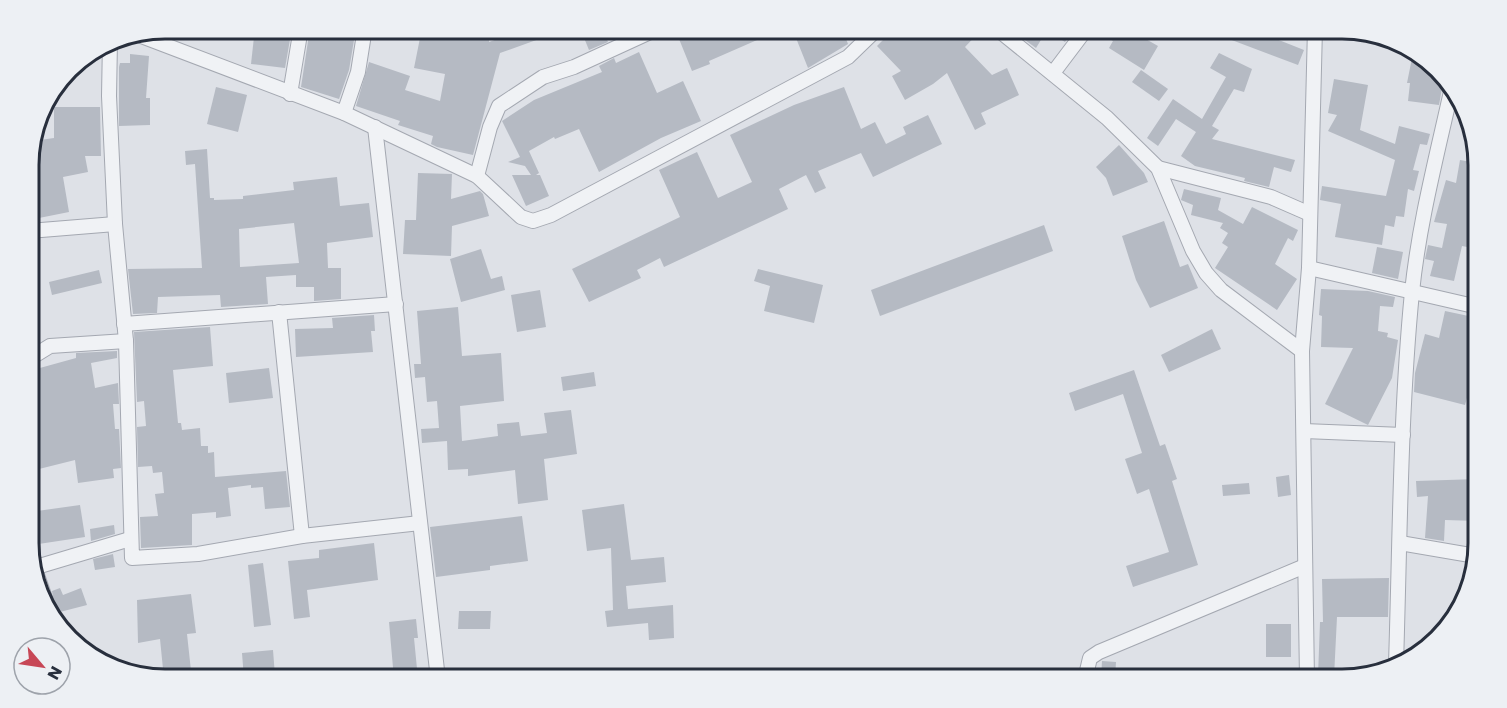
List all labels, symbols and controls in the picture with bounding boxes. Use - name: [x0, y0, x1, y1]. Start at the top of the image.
- north arrow: [12, 636, 72, 696]
- text: N: [42, 662, 68, 684]

